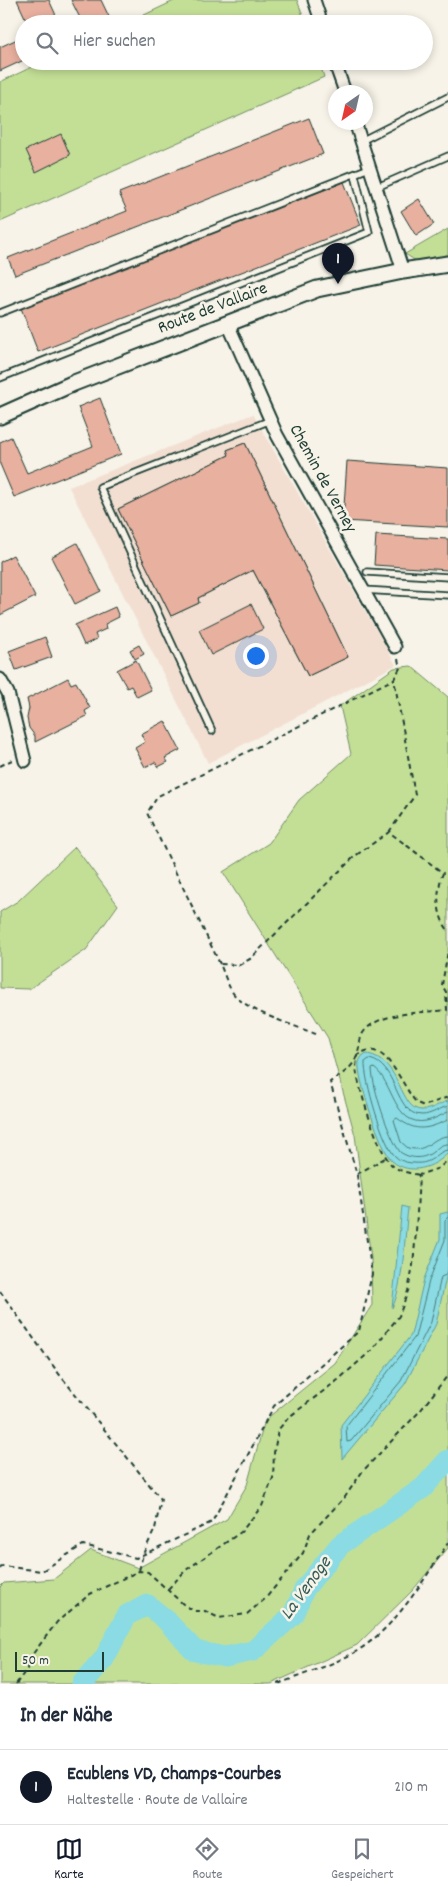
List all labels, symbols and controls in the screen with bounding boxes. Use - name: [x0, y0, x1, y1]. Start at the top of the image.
- search box: [15, 15, 433, 70]
- icon: search: [33, 29, 61, 57]
- text: Hier suchen: [73, 29, 156, 56]
- north arrow: [328, 85, 373, 130]
- pin: 1: [322, 243, 354, 284]
- street label: Route de Vallaire: [155, 277, 272, 341]
- street label: Chemin de Verney: [282, 420, 362, 538]
- your location: [243, 643, 269, 669]
- water label: La Venoge: [275, 1550, 340, 1626]
- scale bar: [15, 1649, 104, 1672]
- text: 50 m: [22, 1651, 49, 1671]
- text: In der Nähe: [20, 1702, 112, 1732]
- text: Ecublens VD, Champs-Courbes: [67, 1762, 282, 1789]
- text: 1: [34, 1776, 38, 1799]
- text: 210 m: [394, 1776, 428, 1799]
- text: Haltestelle · Route de Vallaire: [67, 1789, 248, 1812]
- tab: Karte: [54, 1835, 84, 1885]
- tab: Route: [192, 1835, 223, 1885]
- tab: Gespeichert: [331, 1835, 394, 1885]

